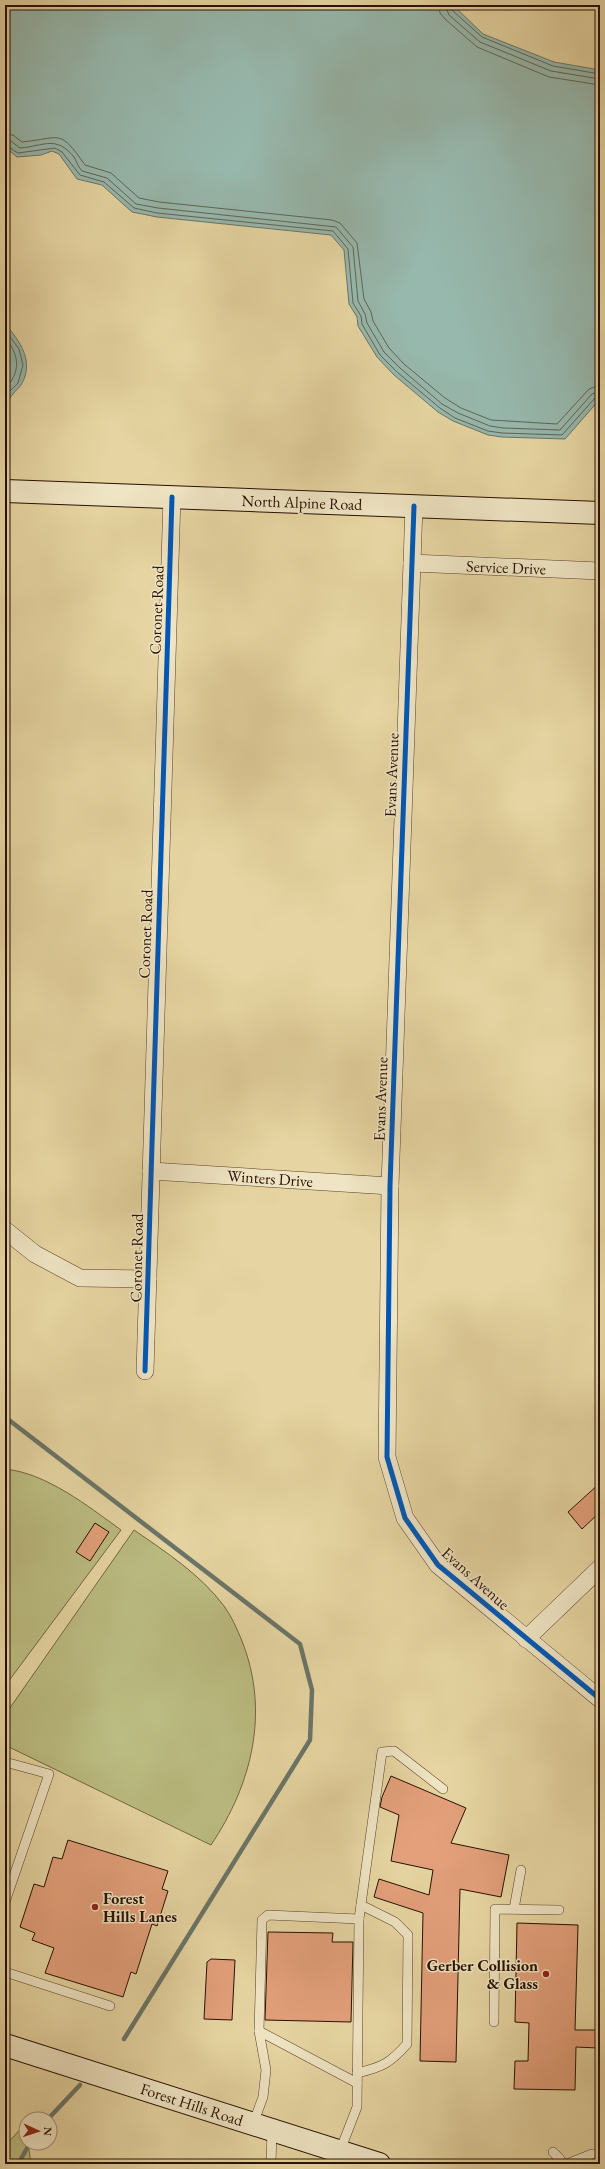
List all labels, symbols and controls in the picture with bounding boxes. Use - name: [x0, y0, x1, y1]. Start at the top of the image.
- street label: North Alpine Road: [241, 490, 364, 515]
- street label: Service Drive: [466, 556, 546, 579]
- street label: Coronet Road: [144, 564, 169, 655]
- street label: Evans Avenue: [380, 732, 403, 818]
- street label: Coronet Road: [133, 888, 158, 979]
- street label: Evans Avenue: [369, 1056, 392, 1142]
- street label: Winters Drive: [226, 1165, 314, 1192]
- street label: Coronet Road: [125, 1212, 148, 1303]
- street label: Evans Avenue: [437, 1542, 514, 1614]
- place label: Forest Hills Lanes: [103, 1888, 177, 1927]
- marker: Forest Hills Lanes: [90, 1902, 100, 1912]
- place label: Gerber Collision & Glass: [427, 1955, 538, 1994]
- marker: Gerber Collision & Glass: [541, 1969, 551, 1979]
- street label: Forest Hills Road: [138, 2078, 247, 2131]
- north arrow: [18, 2111, 58, 2151]
- text: N: [41, 2127, 55, 2136]

